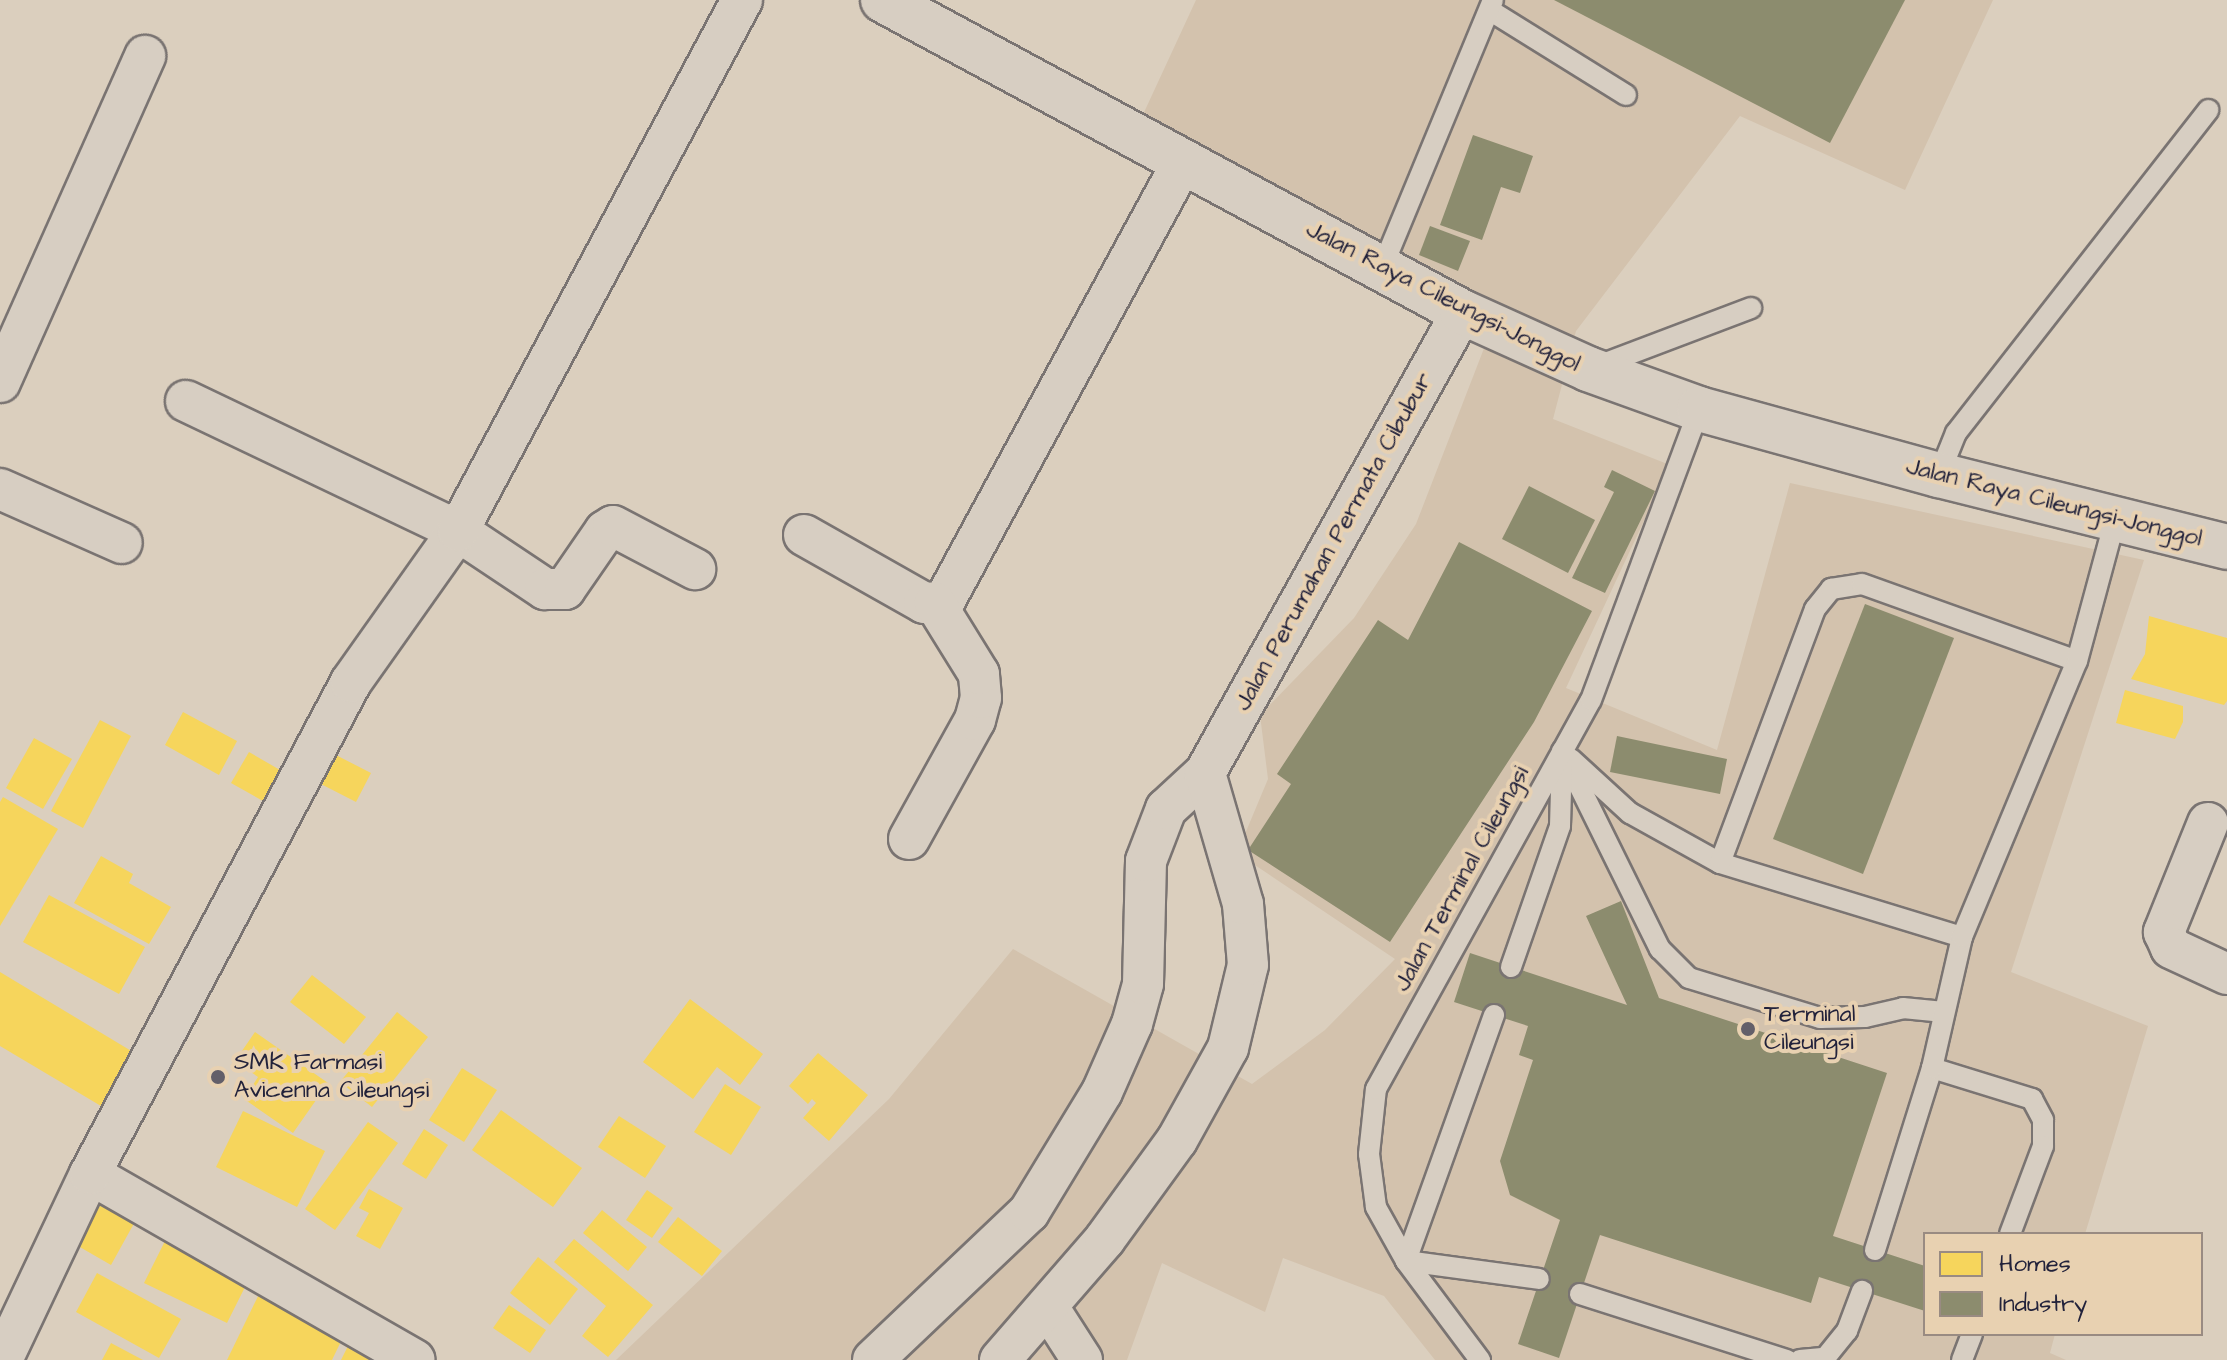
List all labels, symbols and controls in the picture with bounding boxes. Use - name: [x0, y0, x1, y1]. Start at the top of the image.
- street label: Jalan Raya Cileungsi-Jonggol: [1301, 215, 1585, 379]
- street label: Jalan Perumahan Permata Cibubur: [1229, 368, 1439, 716]
- street label: Jalan Raya Cileungsi-Jonggol: [1903, 452, 2205, 554]
- street label: Jalan Terminal Cileungsi: [1388, 761, 1536, 997]
- place label: Terminal Cileungsi: [1764, 1001, 1855, 1057]
- marker: Terminal Cileungsi: [1739, 1020, 1757, 1038]
- place label: SMK Farmasi Avicenna Cileungsi: [234, 1049, 429, 1105]
- marker: SMK Farmasi Avicenna Cileungsi: [209, 1068, 227, 1086]
- legend: [1923, 1232, 2203, 1336]
- text: Homes: [1999, 1247, 2071, 1281]
- text: Industry: [1999, 1287, 2087, 1321]

